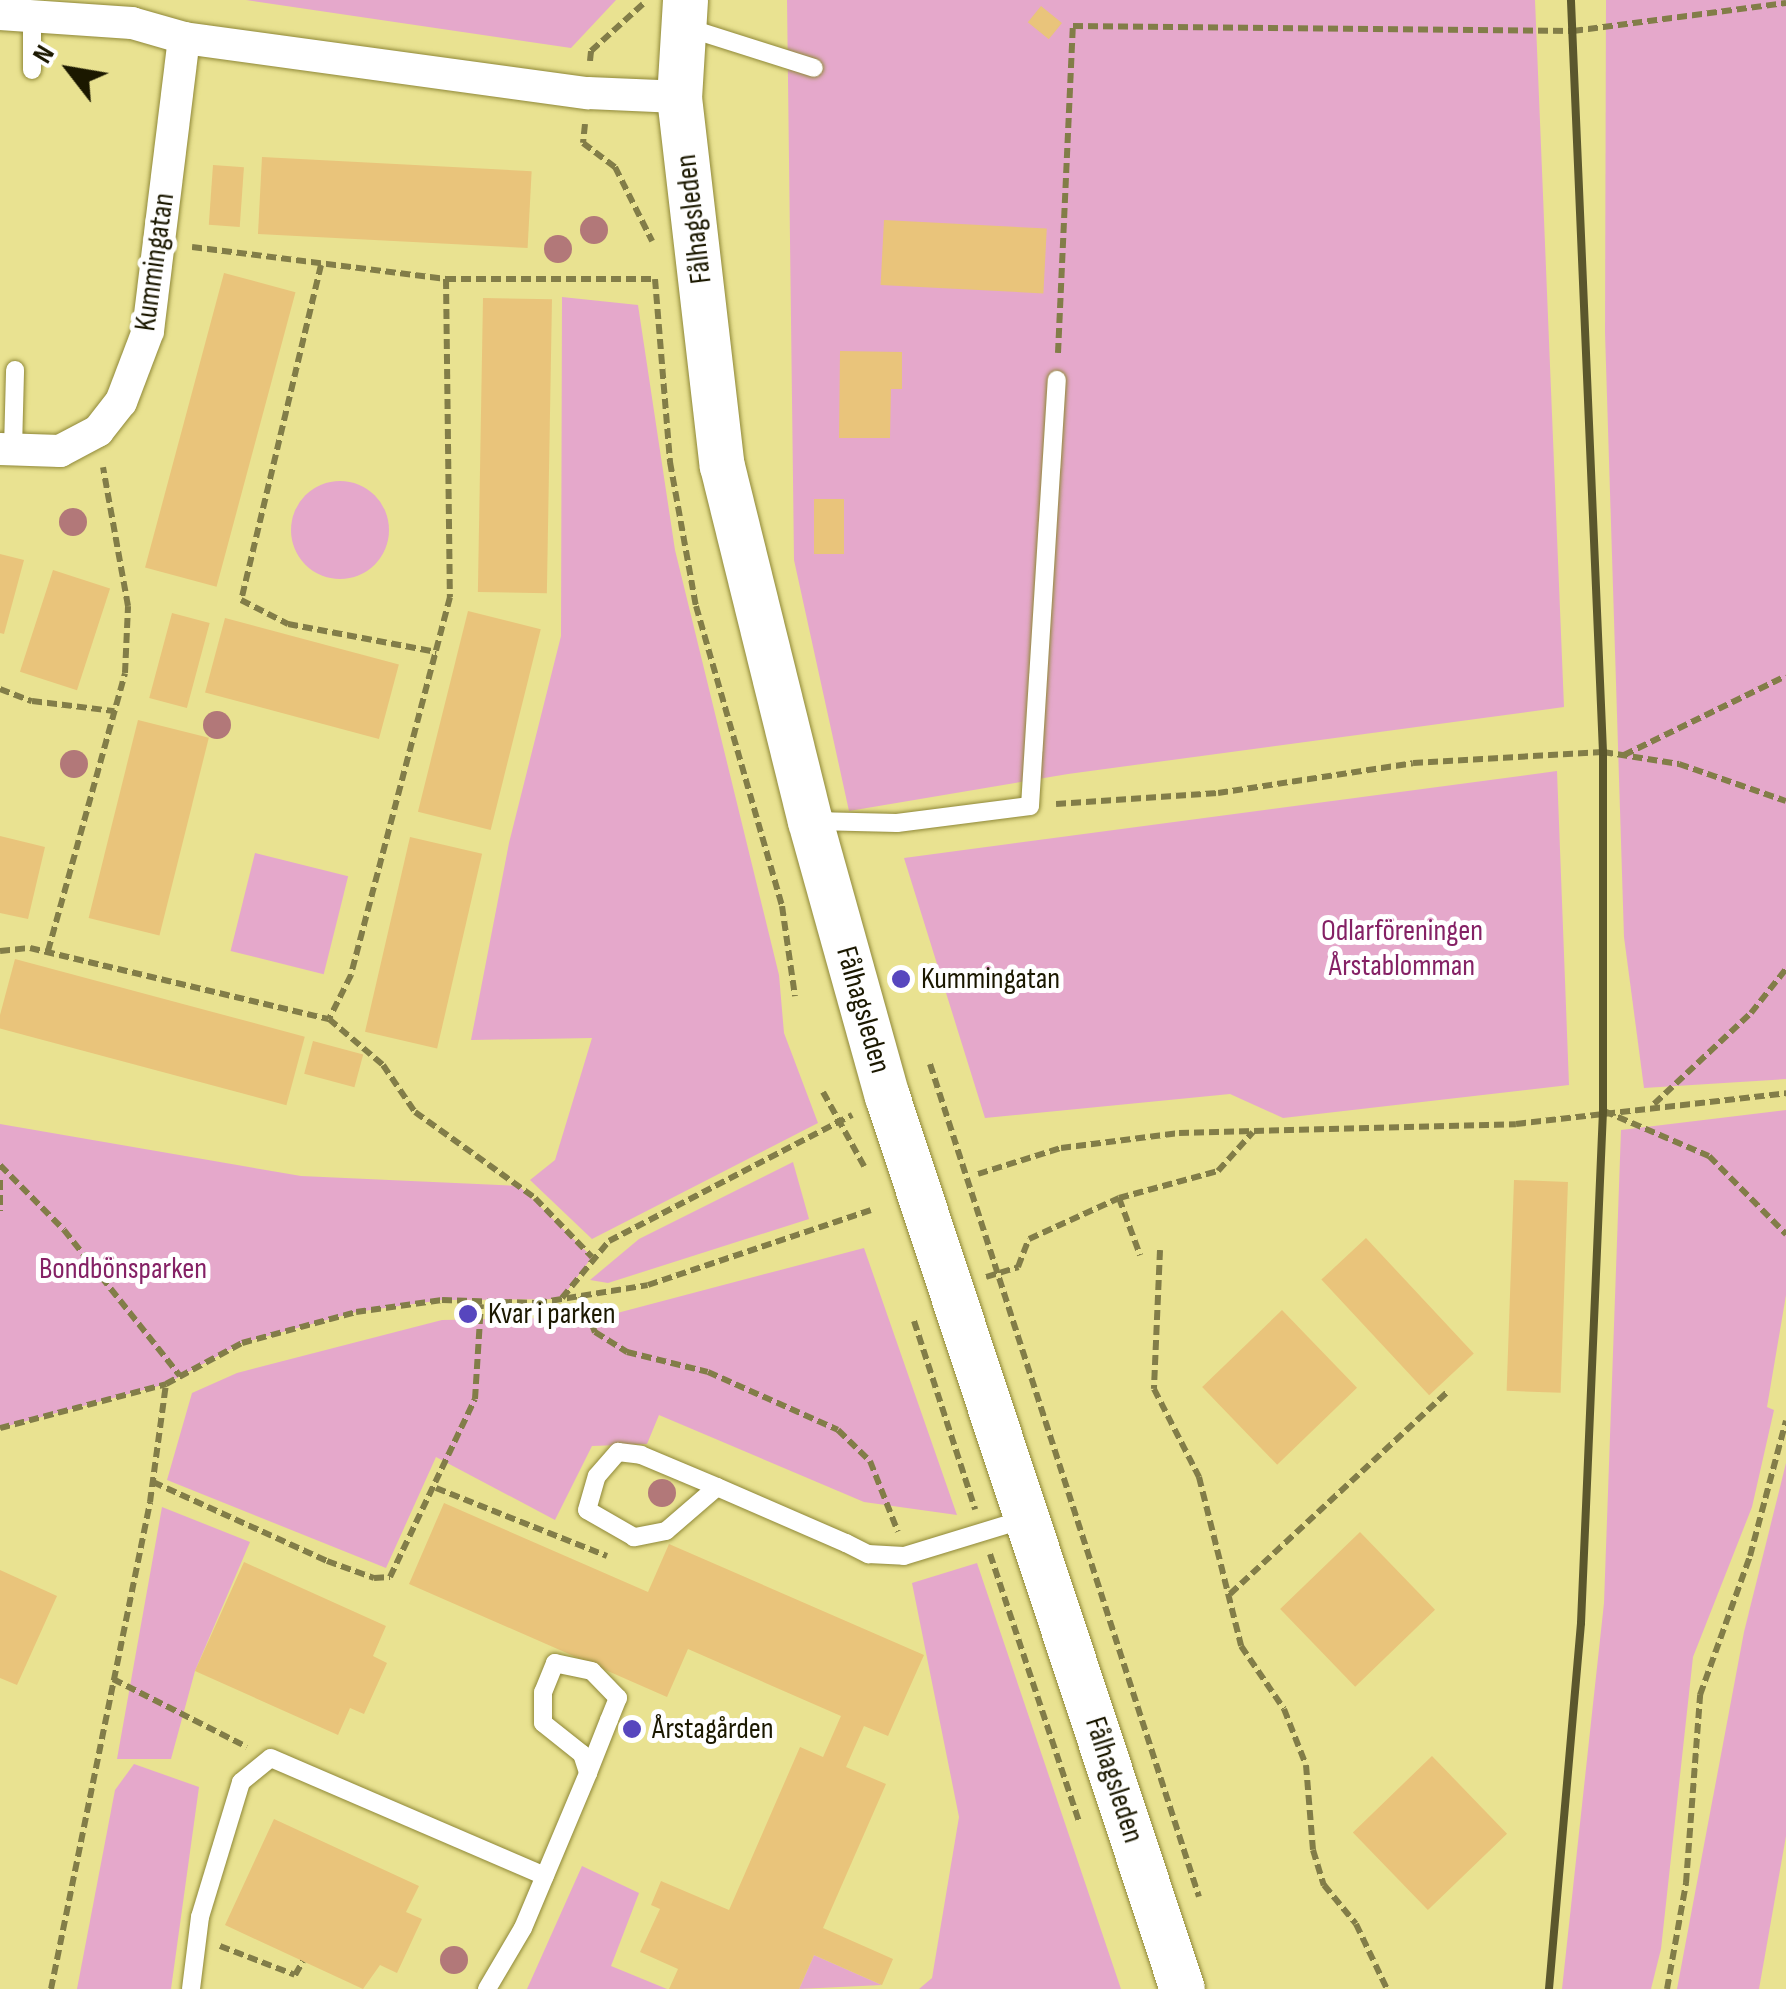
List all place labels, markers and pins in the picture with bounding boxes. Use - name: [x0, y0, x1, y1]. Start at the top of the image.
- place label: Kummingatan: [921, 961, 1060, 997]
- marker: Kummingatan: [890, 968, 912, 990]
- place label: Kvar i parken: [488, 1296, 616, 1332]
- marker: Kvar i parken: [457, 1303, 479, 1325]
- place label: Årstagården: [652, 1711, 774, 1747]
- marker: Årstagården: [621, 1718, 643, 1740]

